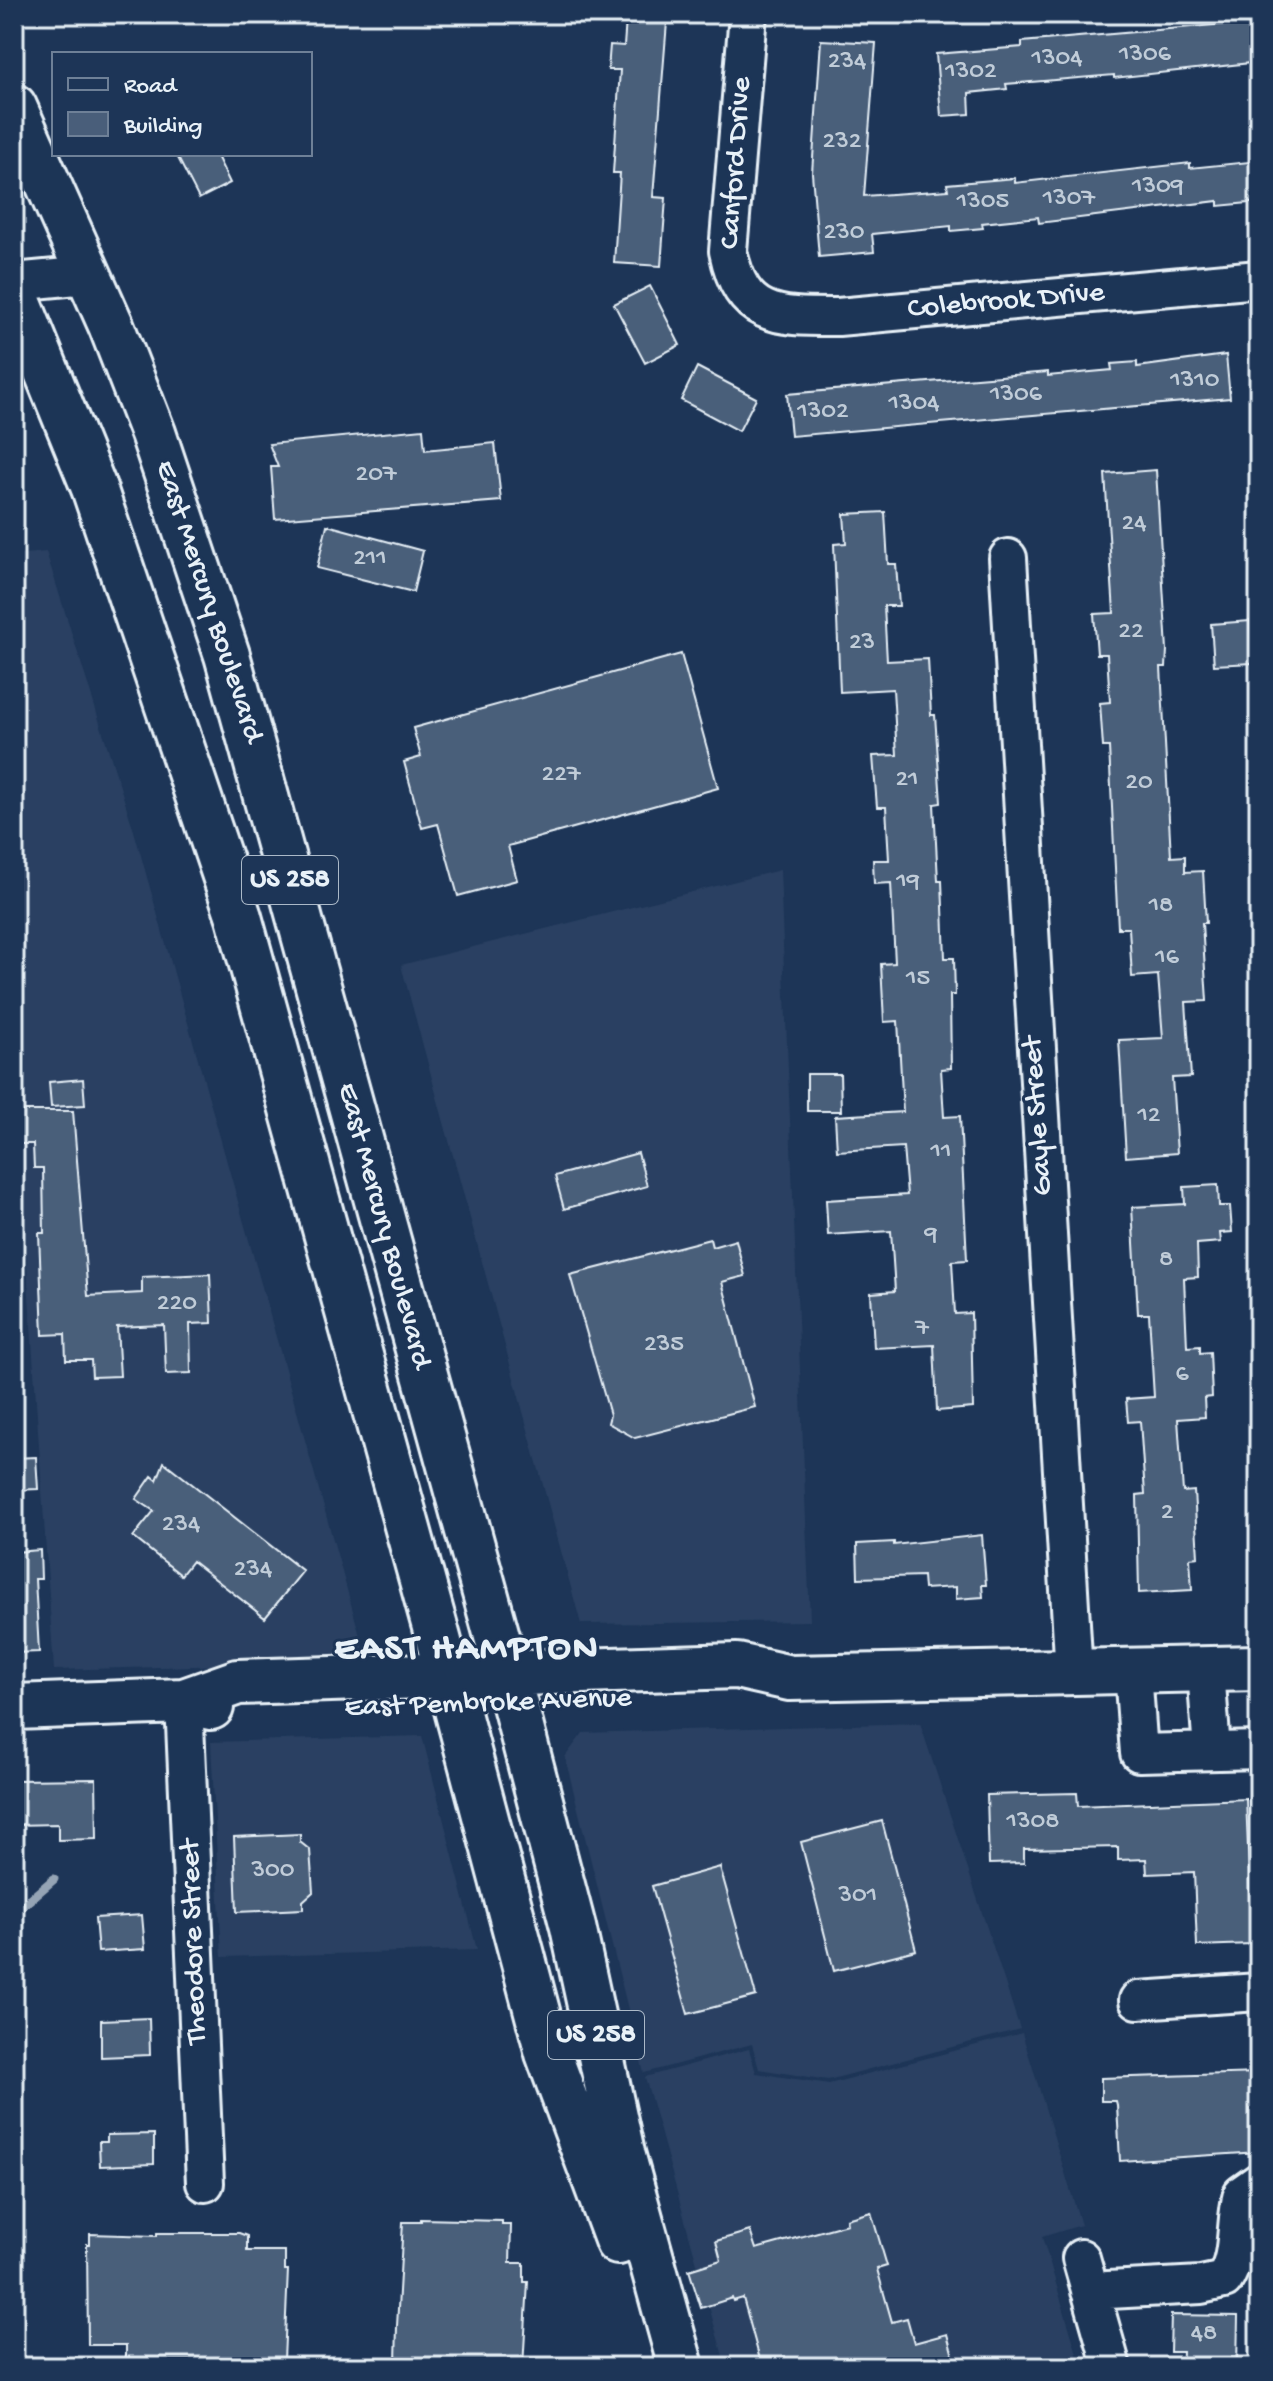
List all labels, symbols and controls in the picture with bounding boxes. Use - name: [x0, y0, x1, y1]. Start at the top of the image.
- house number: 1306: [1118, 40, 1172, 71]
- house number: 1304: [1030, 44, 1083, 75]
- house number: 234: [828, 47, 866, 78]
- legend: [52, 52, 312, 156]
- house number: 1302: [944, 57, 997, 88]
- text: Road: [124, 73, 178, 102]
- street label: Canford Drive: [714, 75, 761, 250]
- text: Building: [123, 113, 202, 142]
- house number: 232: [823, 127, 862, 158]
- house number: 1309: [1131, 172, 1184, 203]
- house number: 1307: [1042, 184, 1097, 215]
- house number: 1305: [956, 187, 1009, 218]
- house number: 230: [823, 218, 865, 249]
- street label: Colebrook Drive: [906, 276, 1106, 328]
- house number: 1310: [1169, 366, 1220, 397]
- house number: 1306: [989, 380, 1043, 411]
- house number: 1304: [887, 389, 940, 420]
- house number: 1302: [796, 397, 849, 428]
- street label: East Mercury Boulevard: [146, 457, 271, 750]
- house number: 207: [355, 460, 398, 491]
- house number: 24: [1121, 509, 1147, 540]
- house number: 211: [353, 544, 387, 575]
- house number: 22: [1118, 617, 1144, 648]
- house number: 23: [849, 628, 875, 659]
- house number: 227: [541, 760, 582, 791]
- house number: 21: [895, 765, 919, 796]
- house number: 20: [1125, 768, 1153, 799]
- road number: US 258: [242, 856, 338, 904]
- house number: 19: [895, 867, 920, 898]
- house number: 18: [1148, 891, 1173, 922]
- house number: 16: [1154, 943, 1180, 974]
- house number: 15: [905, 964, 930, 995]
- street label: Gayle Street: [1016, 1032, 1062, 1197]
- street label: East Mercury Boulevard: [328, 1079, 439, 1375]
- house number: 12: [1136, 1101, 1161, 1132]
- house number: 11: [930, 1137, 952, 1168]
- house number: 9: [923, 1220, 938, 1251]
- house number: 8: [1159, 1245, 1173, 1276]
- house number: 220: [157, 1289, 197, 1320]
- house number: 7: [914, 1314, 930, 1345]
- house number: 235: [644, 1330, 684, 1361]
- house number: 6: [1175, 1360, 1189, 1391]
- house number: 2: [1161, 1498, 1174, 1529]
- house number: 234: [162, 1510, 200, 1541]
- house number: 234: [234, 1555, 272, 1586]
- district label: EAST HAMPTON: [334, 1628, 600, 1672]
- street label: East Pembroke Avenue: [344, 1681, 633, 1727]
- house number: 1308: [1005, 1807, 1060, 1838]
- street label: Theodore Street: [174, 1836, 216, 2047]
- house number: 300: [250, 1856, 295, 1887]
- house number: 301: [838, 1881, 877, 1912]
- road number: US 258: [548, 2011, 644, 2059]
- house number: 48: [1191, 2319, 1217, 2350]

